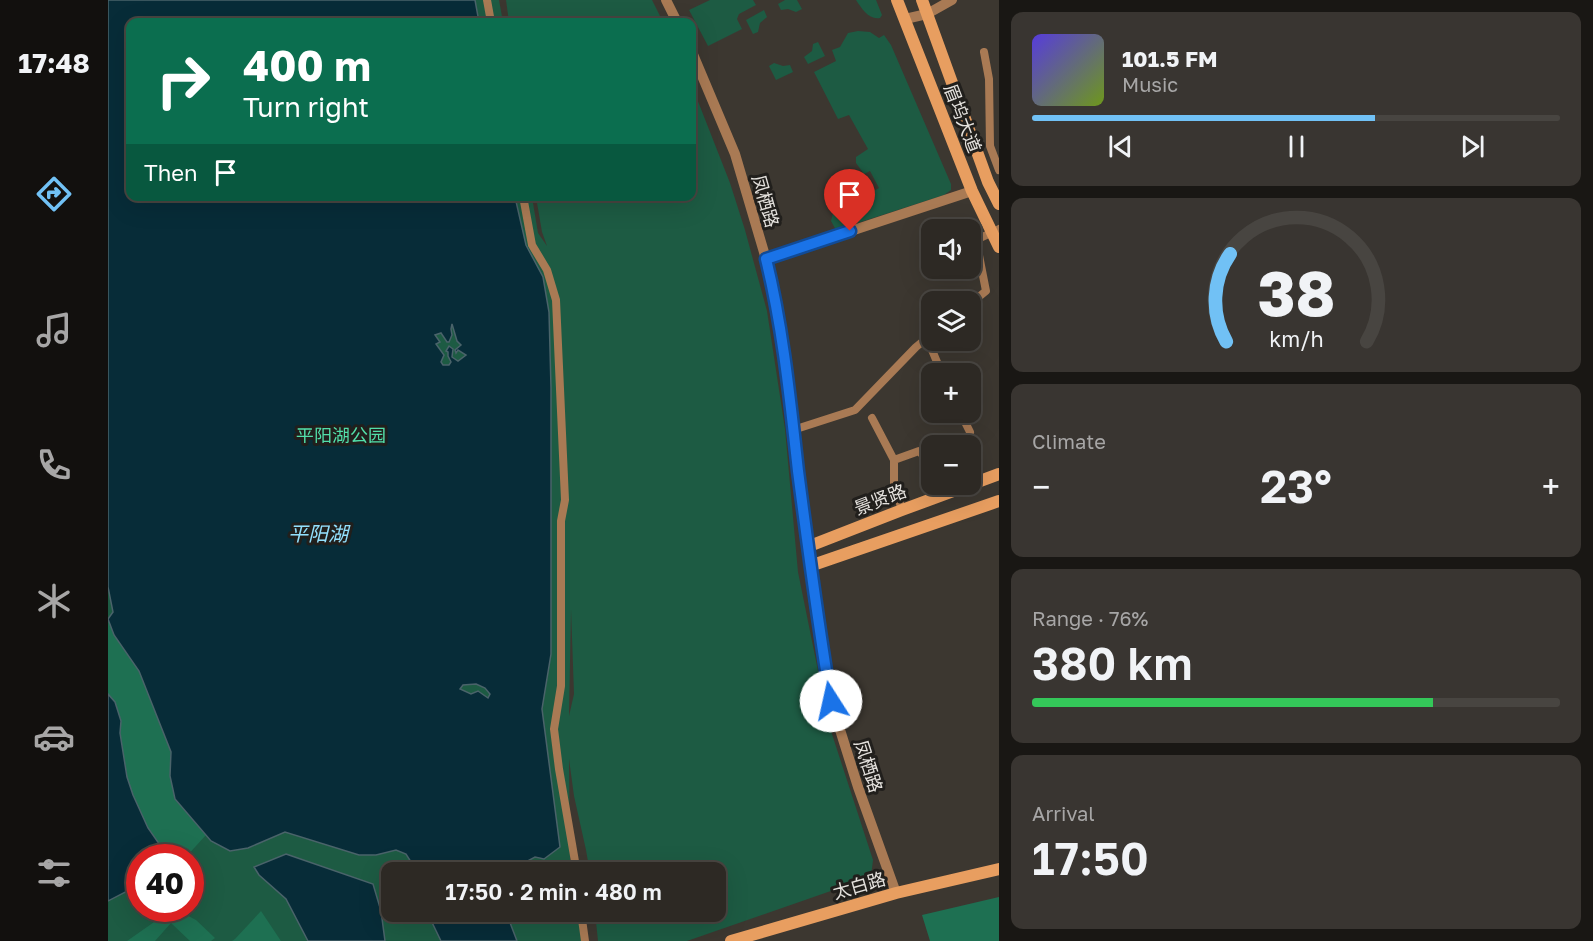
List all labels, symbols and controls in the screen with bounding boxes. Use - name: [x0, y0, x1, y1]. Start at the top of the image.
- text: 400 m: [243, 40, 371, 90]
- icon: right: [144, 42, 222, 120]
- text: 101.5 FM: [1122, 45, 1218, 72]
- text: 17:48: [18, 47, 90, 79]
- text: Music: [1122, 72, 1178, 96]
- street label: 眉坞大道: [940, 80, 986, 156]
- text: Turn right: [243, 91, 369, 123]
- icon: previous: [1104, 130, 1137, 163]
- icon: pause: [1280, 130, 1313, 163]
- icon: next: [1456, 130, 1489, 163]
- icon: arrive: [209, 156, 242, 189]
- text: Then: [144, 159, 197, 186]
- pin: [824, 169, 875, 231]
- street label: 凤栖路: [748, 172, 784, 230]
- icon: directions: [33, 173, 75, 215]
- icon: arrive: [833, 178, 866, 211]
- map controls: [921, 219, 981, 495]
- button: sound: [921, 219, 981, 279]
- text: 38: [1257, 255, 1335, 330]
- button: layers: [921, 291, 981, 351]
- icon: music: [33, 309, 75, 351]
- text: km/h: [1269, 326, 1323, 352]
- button: +: [921, 363, 981, 423]
- park label: 平阳湖公园: [296, 424, 386, 446]
- text: Climate: [1032, 429, 1106, 453]
- button: −: [921, 435, 981, 495]
- icon: phone: [33, 444, 75, 486]
- text: 23°: [1260, 459, 1332, 513]
- text: −: [1032, 467, 1050, 506]
- text: +: [1542, 467, 1560, 506]
- street label: 景贤路: [851, 479, 909, 519]
- water label: 平阳湖: [288, 521, 351, 545]
- icon: climate: [33, 580, 75, 622]
- text: Range · 76%: [1032, 606, 1148, 630]
- text: 380 km: [1032, 636, 1193, 690]
- position arrow: [799, 669, 863, 733]
- icon: car: [33, 716, 75, 758]
- street label: 凤栖路: [850, 737, 888, 795]
- text: Arrival: [1032, 801, 1095, 825]
- text: 17:50: [1032, 831, 1149, 885]
- speed limit sign: 40: [126, 844, 204, 922]
- icon: filters: [33, 852, 75, 894]
- street label: 太白路: [830, 867, 888, 903]
- text: 17:50 · 2 min · 480 m: [445, 878, 662, 905]

